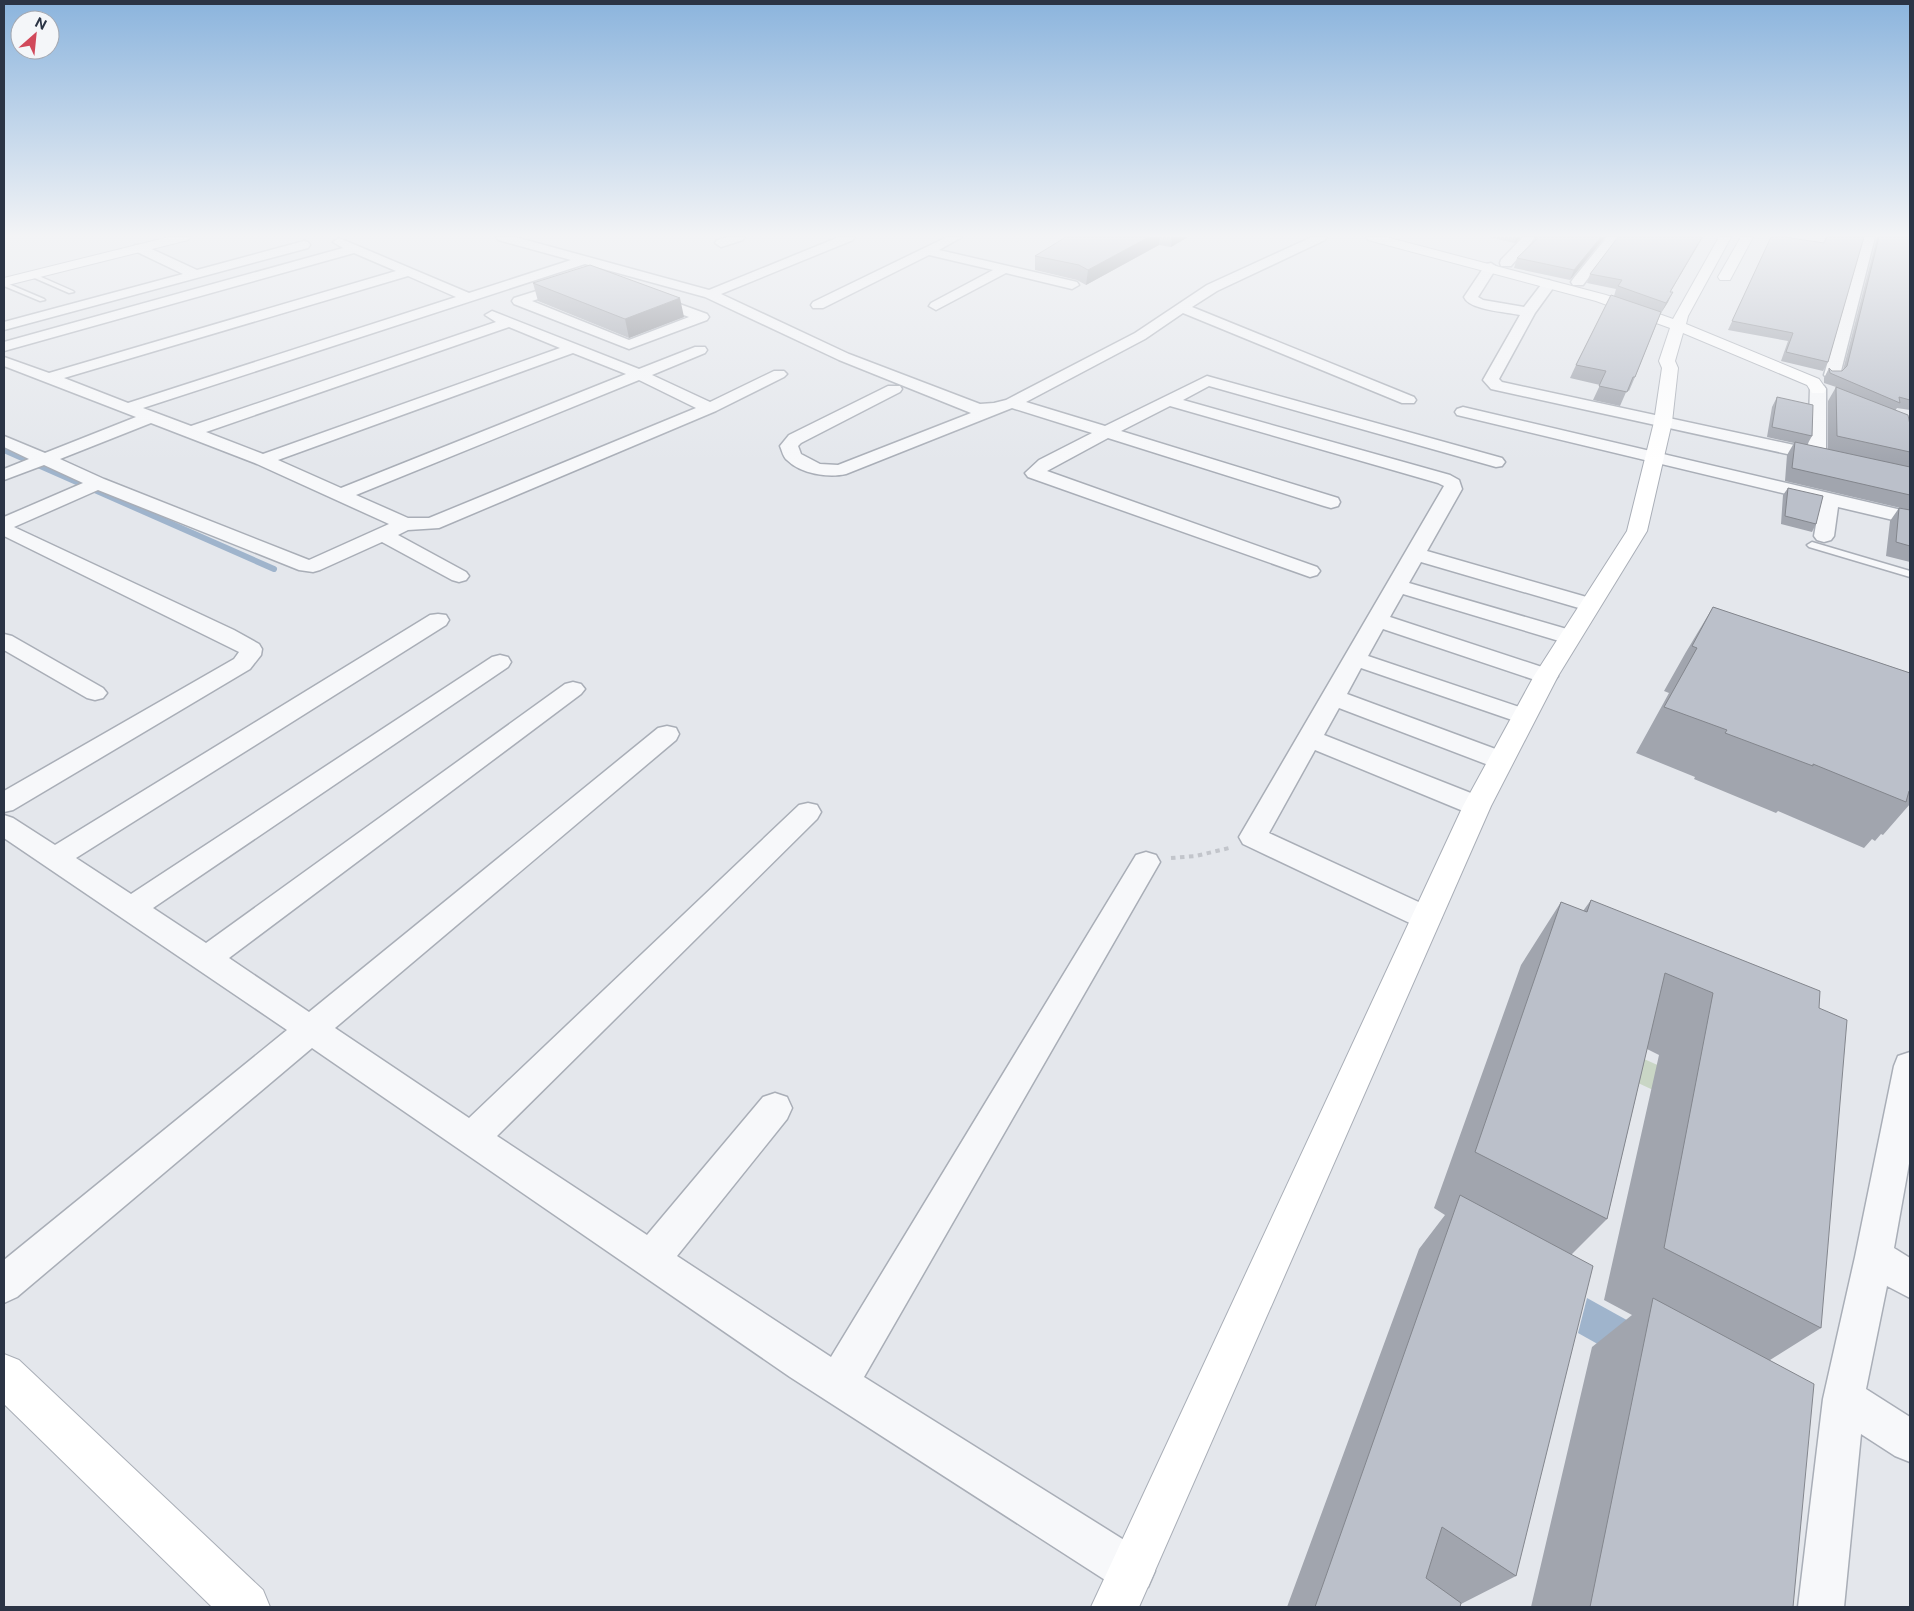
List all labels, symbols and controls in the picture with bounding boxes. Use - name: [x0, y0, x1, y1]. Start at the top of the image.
- north arrow: [10, 10, 60, 60]
- text: N: [32, 14, 49, 33]

